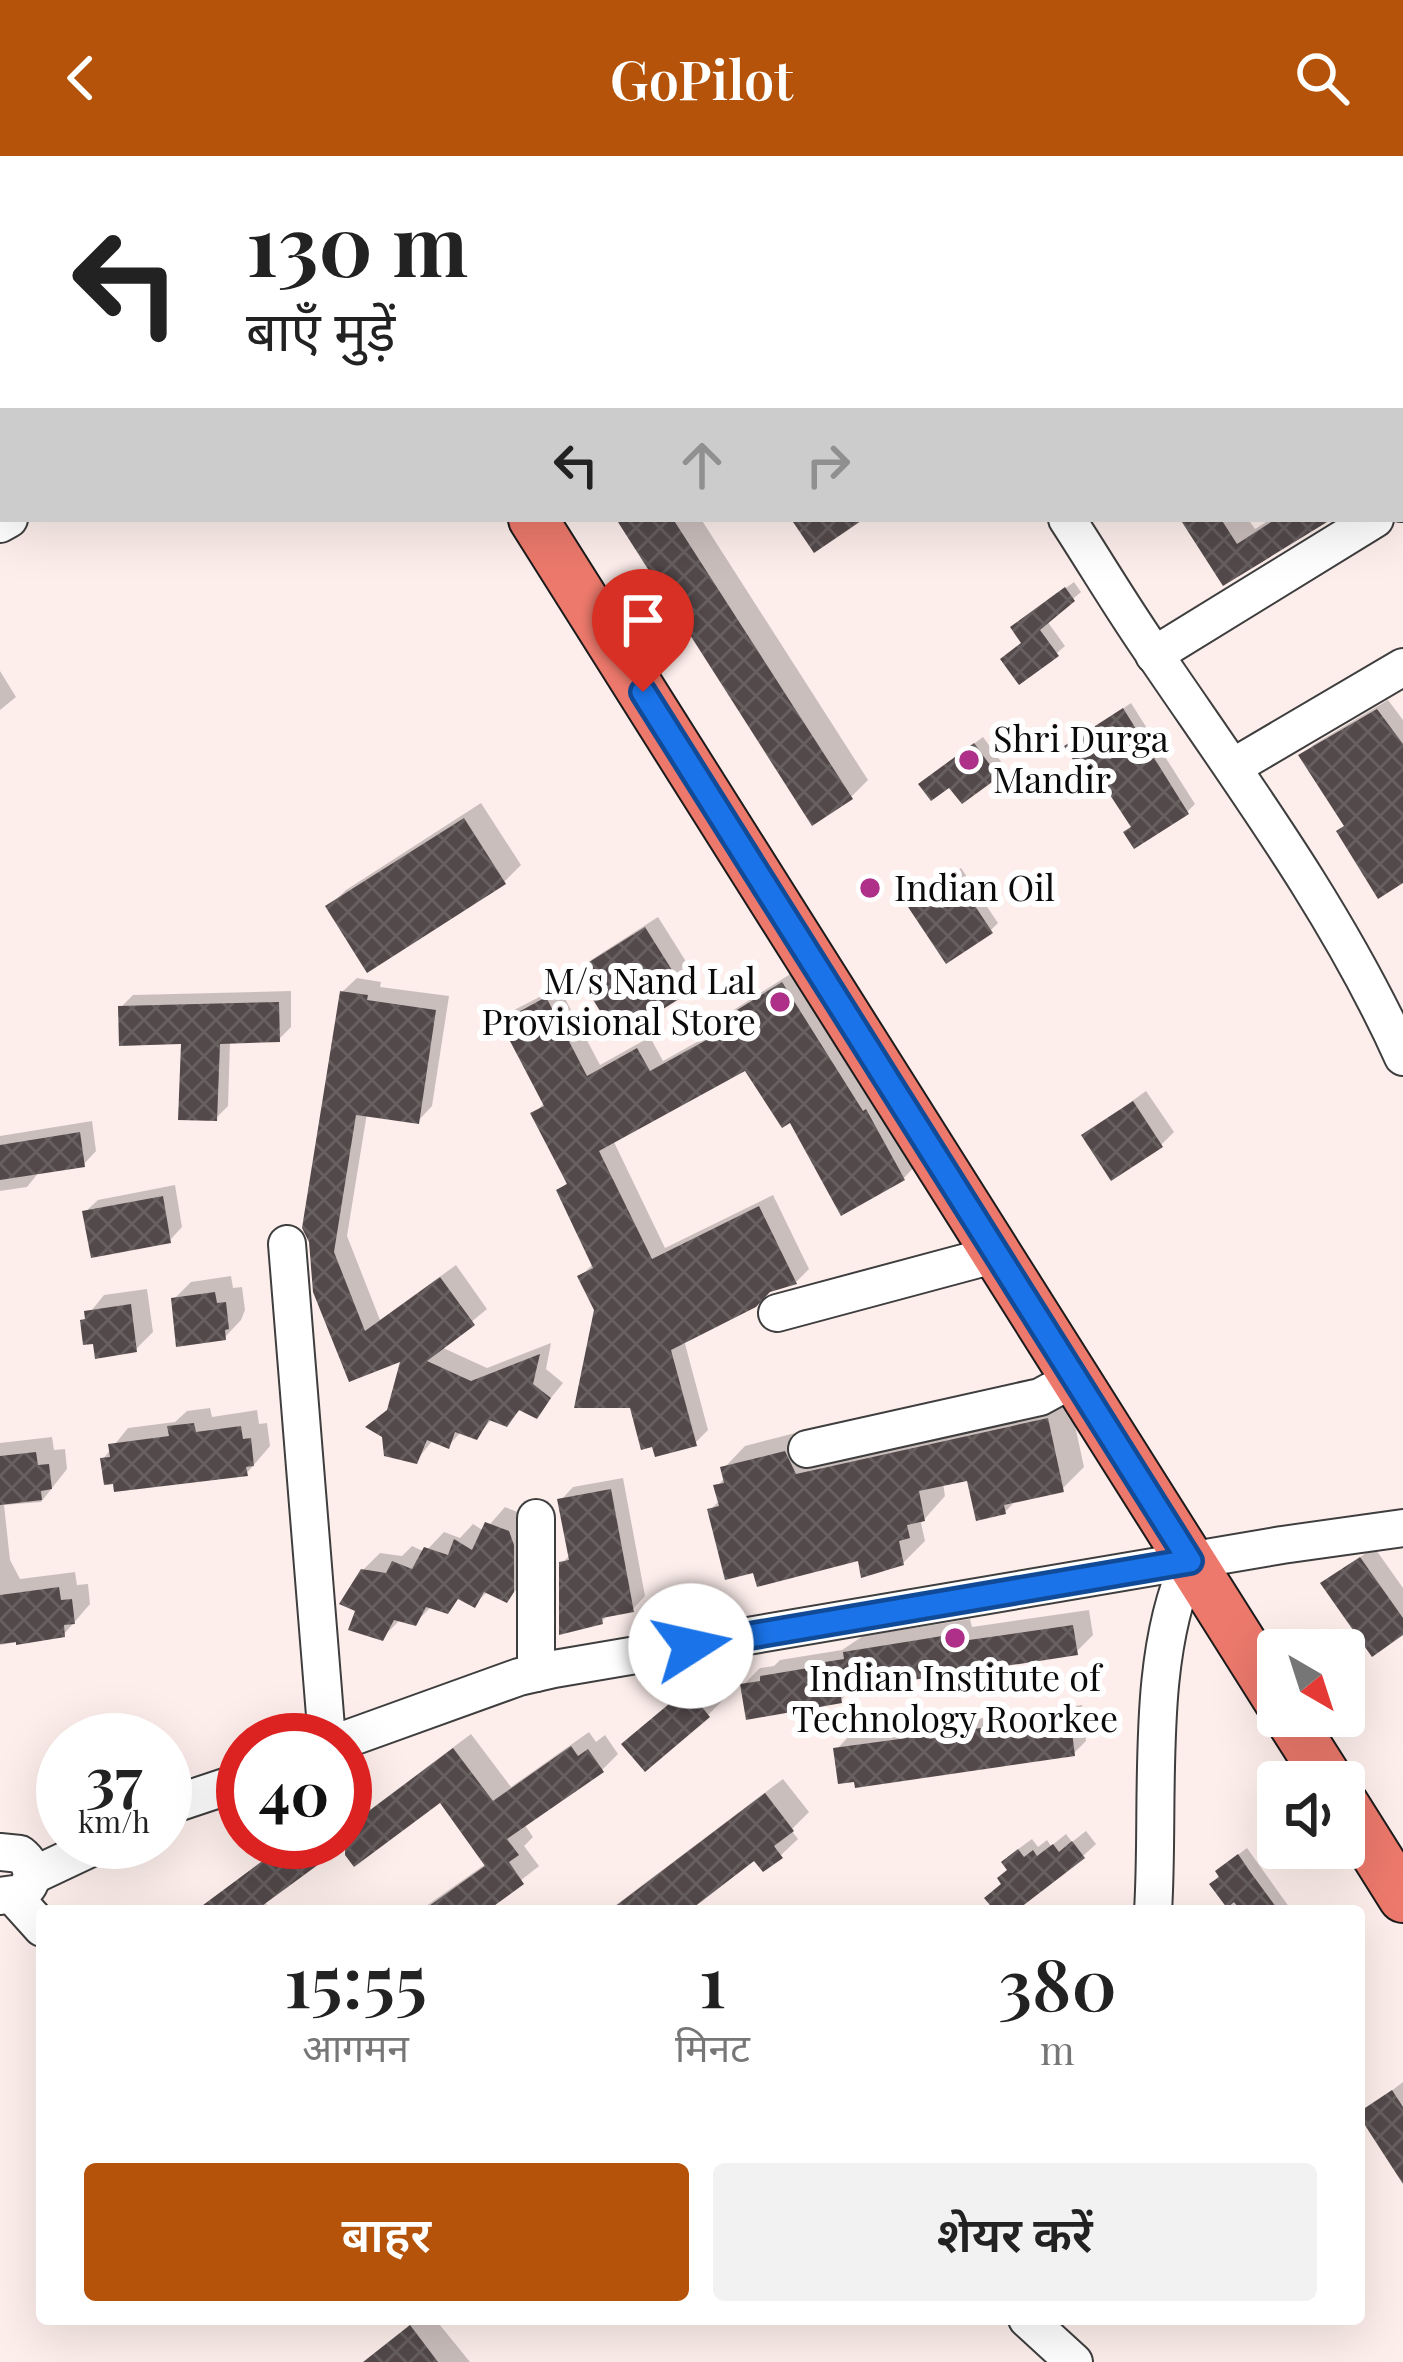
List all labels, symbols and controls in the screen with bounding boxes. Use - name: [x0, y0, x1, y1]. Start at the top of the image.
- text: GoPilot: [610, 42, 793, 114]
- icon: back: [48, 45, 114, 111]
- icon: search: [1289, 45, 1355, 111]
- text: 130 m: [246, 186, 468, 298]
- icon: left: [48, 204, 204, 360]
- text: बाएँ मुड़ें: [246, 293, 395, 365]
- icon: left: [543, 432, 609, 498]
- icon: ahead: [669, 432, 735, 498]
- icon: right: [795, 432, 861, 498]
- pin: [592, 569, 694, 692]
- icon: arrive: [610, 587, 676, 653]
- place label: Shri Durga Mandir: [993, 713, 1169, 802]
- marker: Shri Durga Mandir: [956, 747, 982, 773]
- place label: Indian Oil: [894, 862, 1055, 910]
- marker: Indian Oil: [857, 875, 883, 901]
- place label: M/s Nand Lal Provisional Store: [482, 955, 756, 1044]
- marker: M/s Nand Lal Provisional Store: [767, 989, 793, 1015]
- position arrow: [628, 1583, 754, 1709]
- marker: Indian Institute of Technology Roorkee: [942, 1625, 968, 1651]
- north arrow: [1257, 1629, 1365, 1737]
- map controls: [1257, 1629, 1365, 1869]
- place label: Indian Institute of Technology Roorkee: [792, 1652, 1118, 1741]
- speed limit sign: 40: [216, 1713, 372, 1869]
- text: 37: [86, 1736, 142, 1816]
- button: sound: [1257, 1761, 1365, 1869]
- text: km/h: [78, 1801, 150, 1841]
- text: 15:55: [284, 1930, 427, 2026]
- text: 1: [699, 1930, 726, 2026]
- text: 380: [998, 1933, 1117, 2029]
- text: आगमन: [302, 2020, 409, 2072]
- text: मिनट: [675, 2020, 750, 2072]
- text: m: [1040, 2023, 1075, 2075]
- button: बाहर: [84, 2163, 689, 2301]
- button: शेयर करें: [713, 2163, 1317, 2301]

